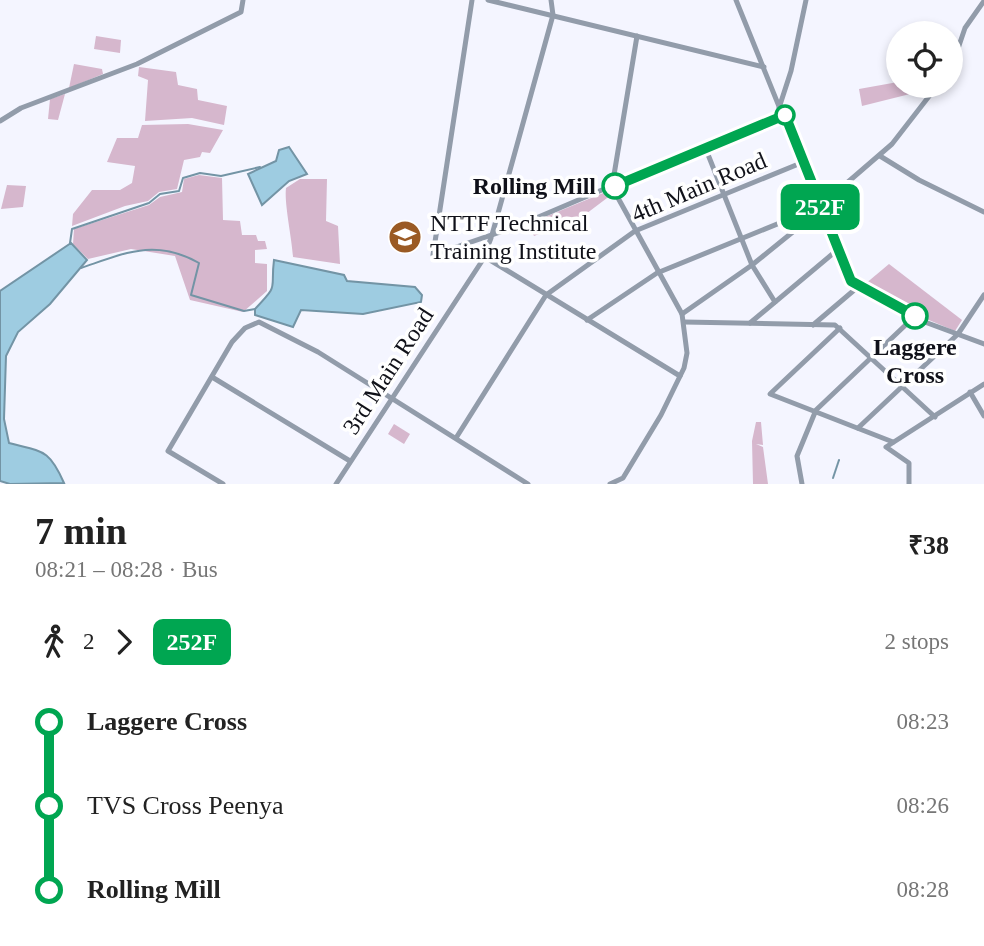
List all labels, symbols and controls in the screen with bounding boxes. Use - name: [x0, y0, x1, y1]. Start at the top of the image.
- map controls: [886, 21, 963, 98]
- button: locate: [886, 21, 963, 98]
- unlabelled marker: [775, 105, 795, 125]
- street label: 4th Main Road: [628, 147, 770, 227]
- place label: Rolling Mill: [473, 173, 596, 199]
- marker: Rolling Mill: [602, 173, 628, 199]
- line badge: 252F: [771, 184, 869, 230]
- text: 252F: [795, 194, 845, 220]
- place label: NTTF Technical Training Institute: [430, 210, 596, 264]
- school or university icon: NTTF Technical Training Institute: [386, 218, 424, 256]
- street label: 3rd Main Road: [338, 303, 438, 439]
- marker: Laggere Cross: [902, 303, 928, 329]
- place label: Laggere Cross: [873, 334, 957, 388]
- text: 7 min: [35, 510, 127, 552]
- text: ₹38: [908, 531, 949, 560]
- text: 08:21 – 08:28 · Bus: [35, 557, 218, 582]
- icon: walk: [35, 623, 73, 661]
- icon: forward: [105, 623, 143, 661]
- text: 2: [83, 629, 95, 654]
- text: 252F: [167, 629, 217, 655]
- text: 2 stops: [884, 629, 949, 654]
- text: Laggere Cross: [87, 707, 247, 736]
- text: 08:23: [897, 709, 949, 734]
- text: TVS Cross Peenya: [87, 791, 283, 820]
- text: 08:26: [897, 793, 949, 818]
- text: Rolling Mill: [87, 875, 221, 904]
- text: 08:28: [897, 877, 949, 902]

